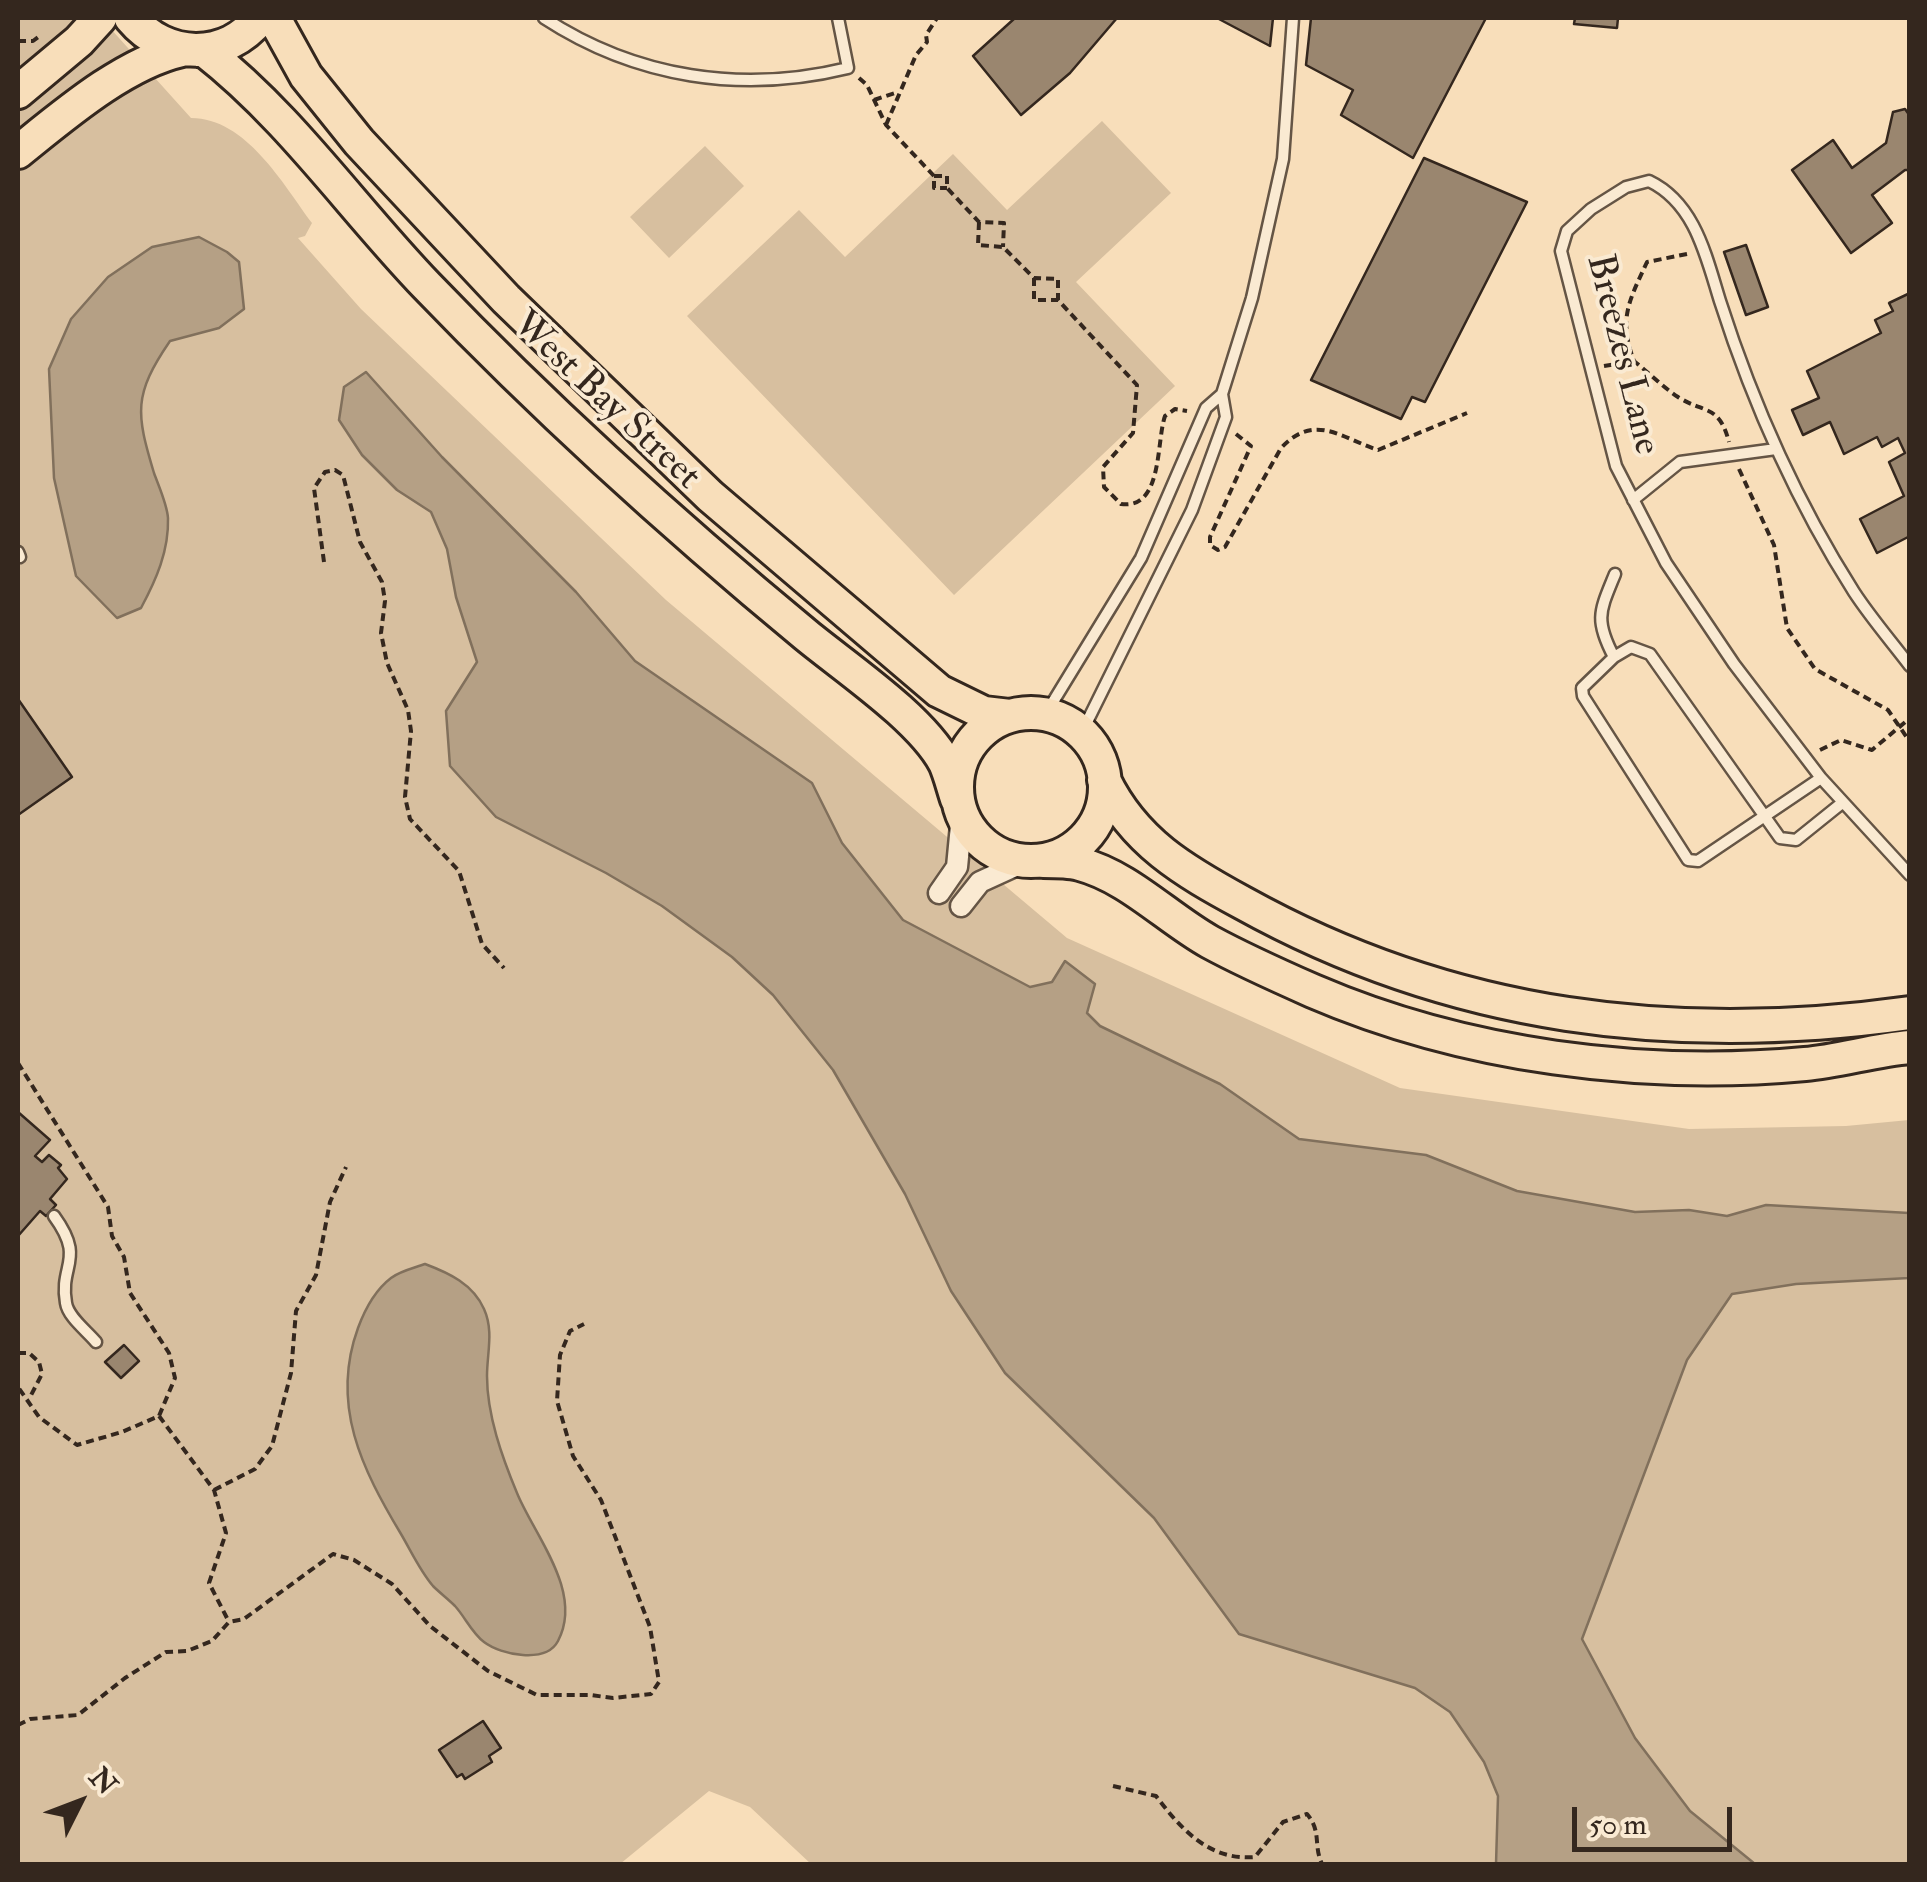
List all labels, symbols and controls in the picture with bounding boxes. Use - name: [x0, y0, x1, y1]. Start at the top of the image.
- street label: Breezes Lane: [1574, 250, 1668, 460]
- street label: West Bay Street: [501, 303, 709, 501]
- north arrow: [30, 1752, 130, 1852]
- text: N: [81, 1761, 124, 1803]
- scale bar: [1577, 1787, 1737, 1849]
- text: 50 m: [1589, 1806, 1647, 1843]

